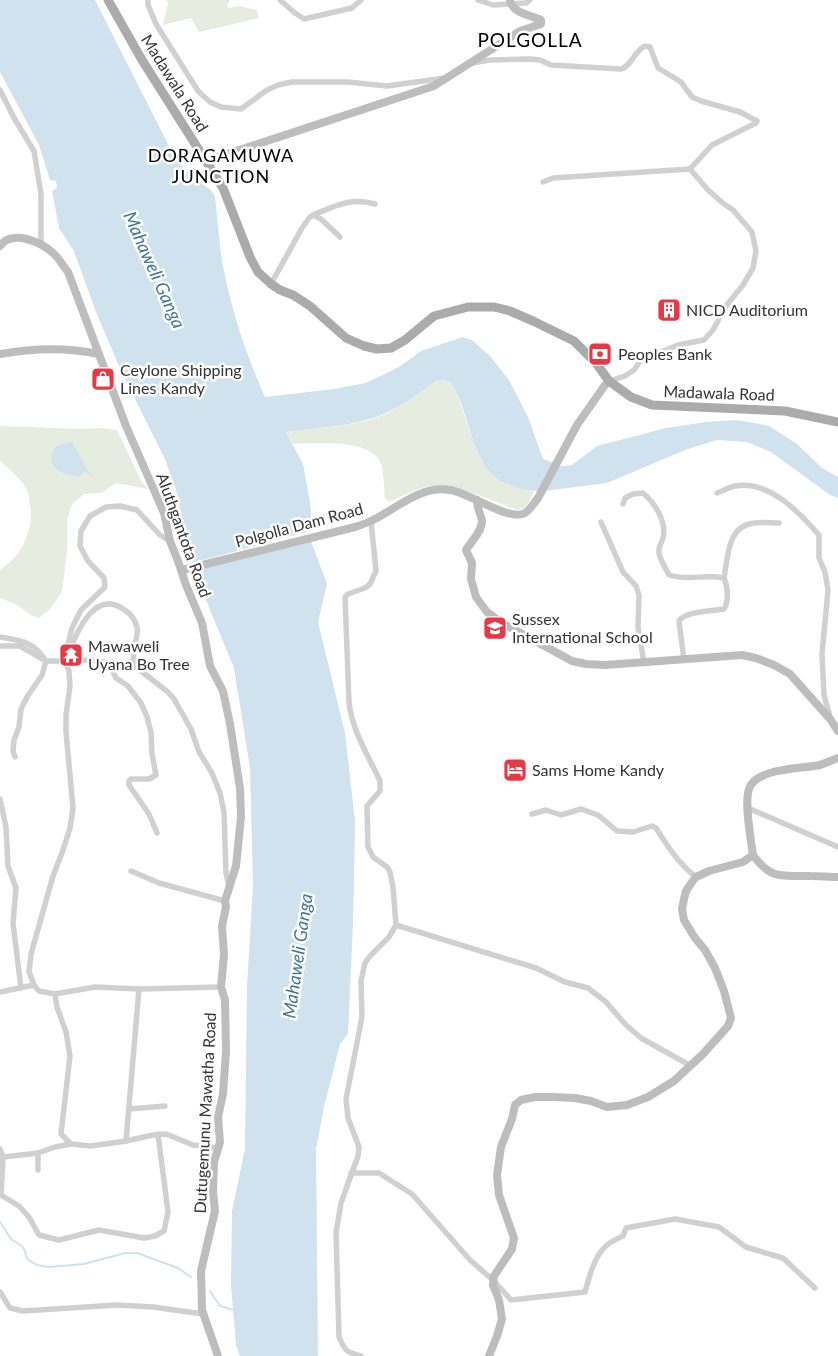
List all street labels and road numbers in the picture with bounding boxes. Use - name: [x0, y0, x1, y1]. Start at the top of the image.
- street label: Madawala Road: [138, 31, 213, 135]
- street label: Madawala Road: [663, 381, 775, 404]
- street label: Aluthgantota Road: [153, 470, 216, 600]
- street label: Polgolla Dam Road: [233, 498, 365, 551]
- street label: Dutugemunu Mawatha Road: [190, 1012, 219, 1214]

